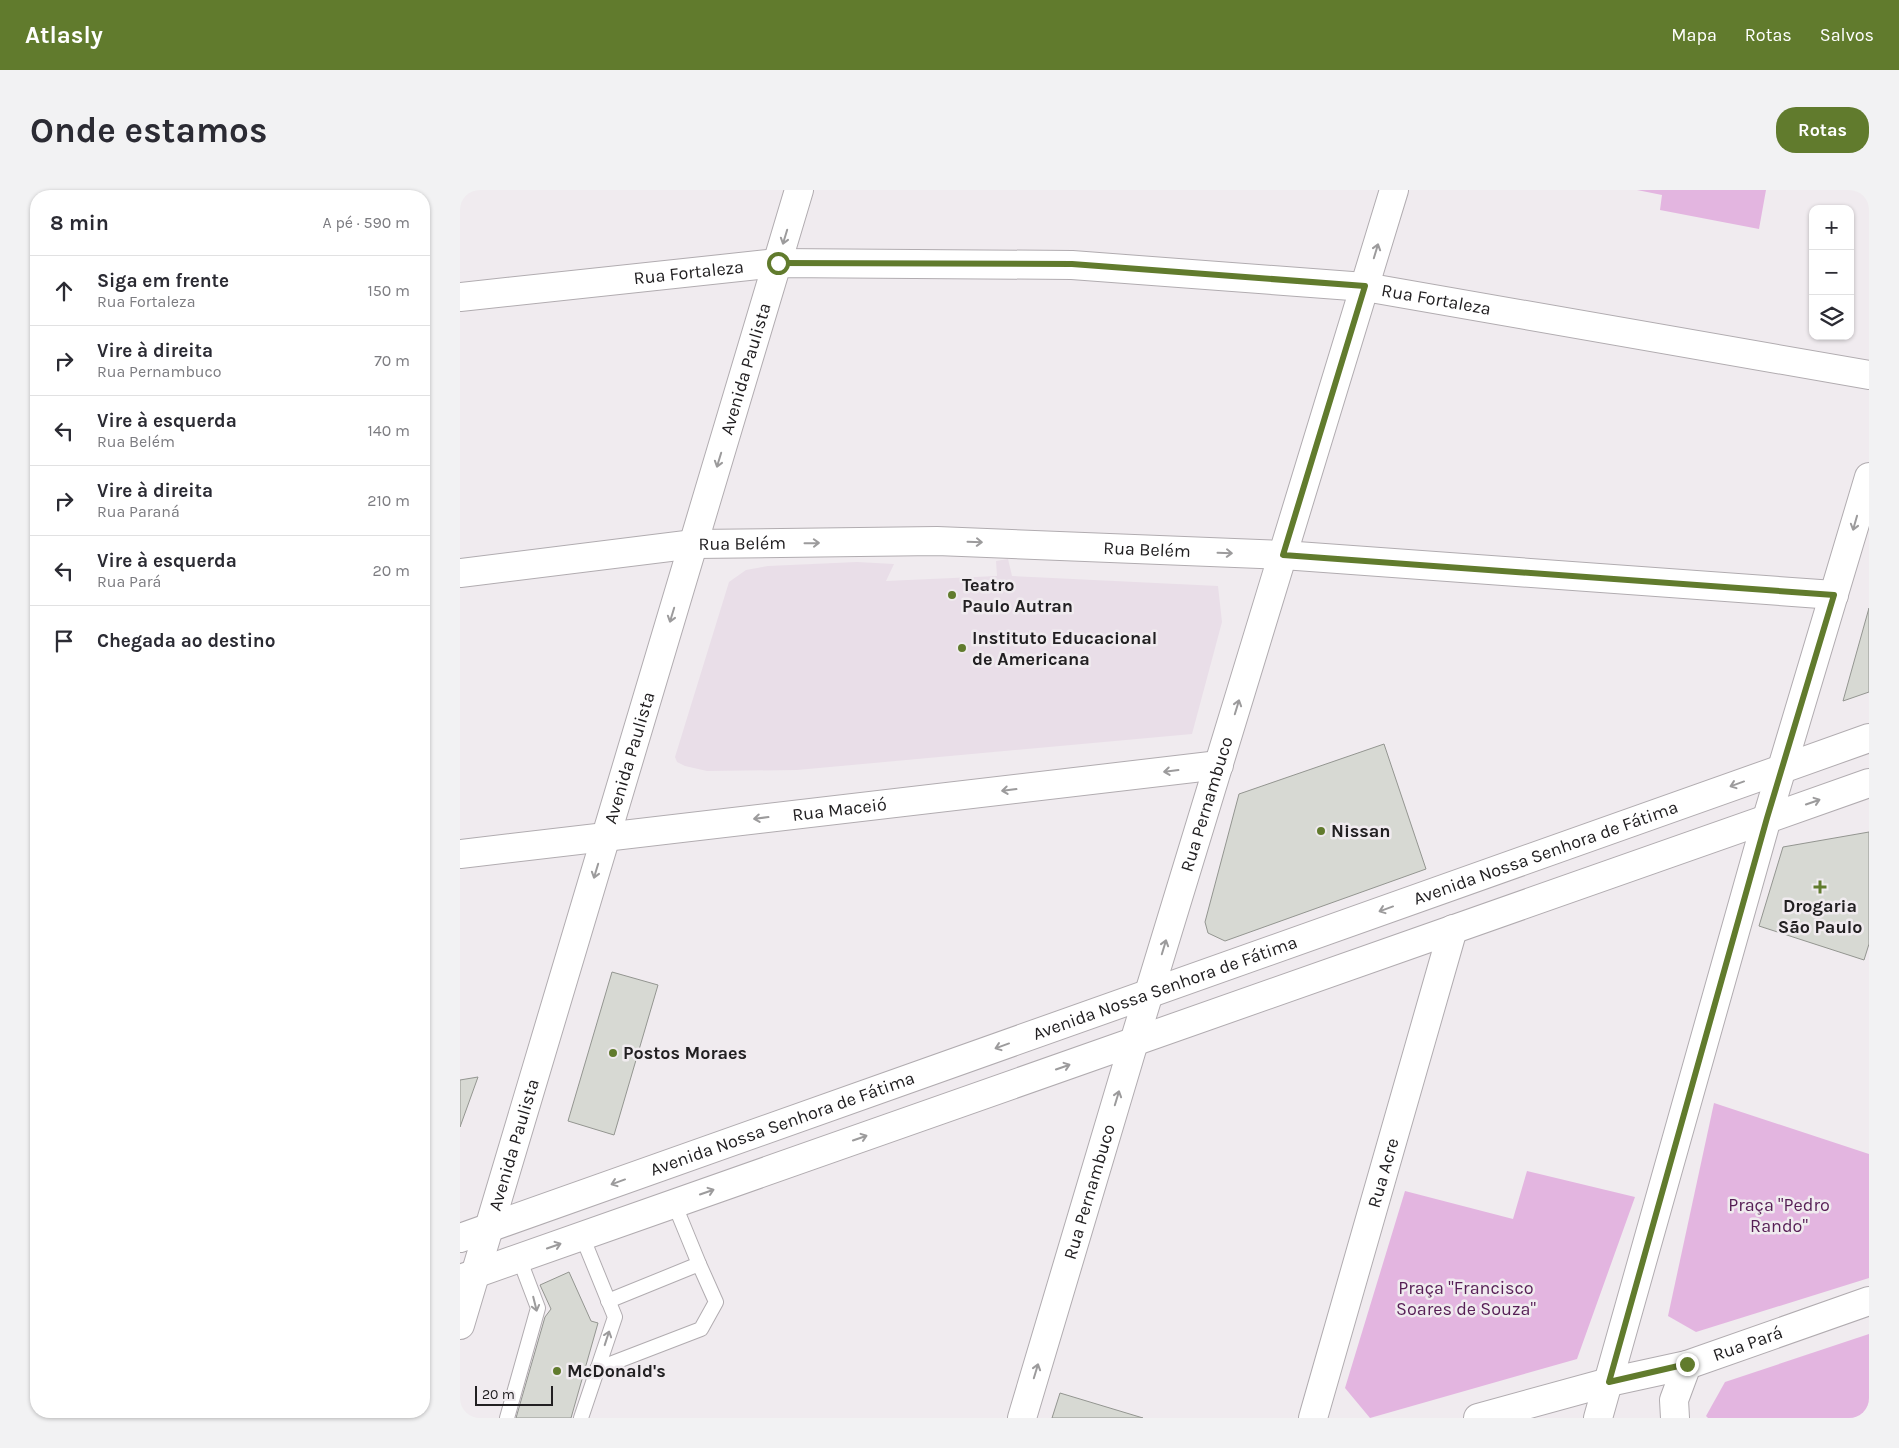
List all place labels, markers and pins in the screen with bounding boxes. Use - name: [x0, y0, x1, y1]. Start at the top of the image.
- place label: Teatro Paulo Autran: [962, 574, 1073, 617]
- marker: Teatro Paulo Autran: [946, 589, 958, 601]
- place label: Instituto Educacional de Americana: [972, 627, 1157, 670]
- marker: Instituto Educacional de Americana: [956, 642, 968, 654]
- place label: Nissan: [1331, 820, 1391, 842]
- marker: Nissan: [1315, 825, 1327, 837]
- marker: Drogaria São Paulo: [1814, 881, 1826, 893]
- place label: Drogaria São Paulo: [1778, 895, 1862, 938]
- place label: Postos Moraes: [623, 1042, 747, 1064]
- marker: Postos Moraes: [607, 1047, 619, 1059]
- place label: McDonald's: [567, 1360, 666, 1382]
- marker: McDonald's: [551, 1365, 563, 1377]

